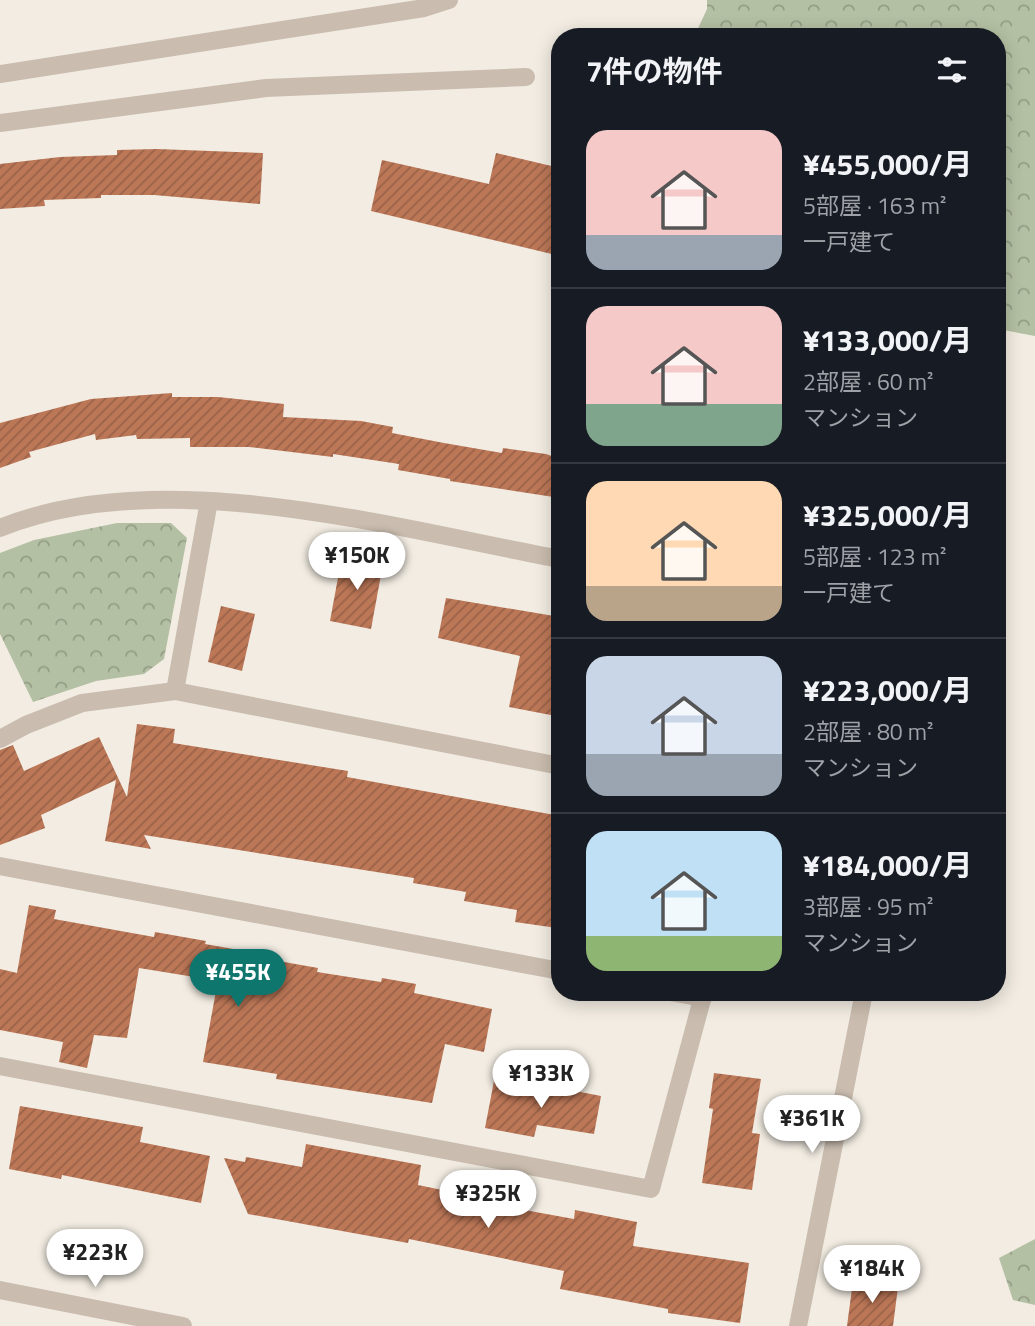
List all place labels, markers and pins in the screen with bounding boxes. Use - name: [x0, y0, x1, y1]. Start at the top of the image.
- pin: ¥150K: [308, 532, 406, 592]
- pin: ¥455K: [189, 950, 287, 1009]
- pin: ¥133K: [492, 1050, 590, 1110]
- pin: ¥361K: [763, 1096, 861, 1155]
- pin: ¥325K: [439, 1170, 537, 1230]
- pin: ¥223K: [46, 1230, 144, 1289]
- pin: ¥184K: [823, 1246, 921, 1305]

